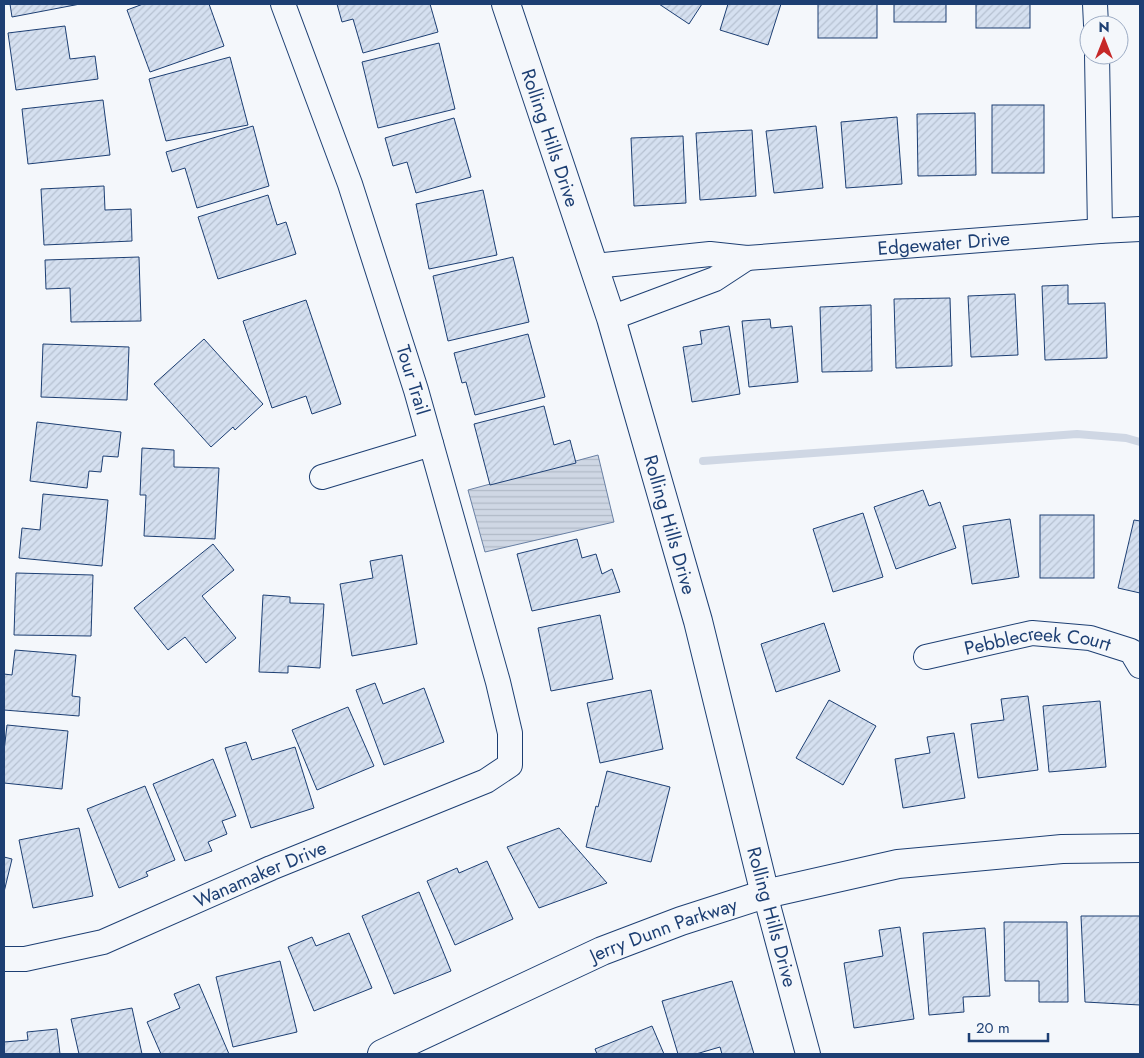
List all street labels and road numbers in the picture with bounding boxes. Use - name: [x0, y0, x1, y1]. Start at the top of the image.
- street label: Rolling Hills Drive: [515, 65, 586, 211]
- street label: Edgewater Drive: [876, 224, 1011, 261]
- street label: Tour Trail: [390, 342, 436, 418]
- street label: Rolling Hills Drive: [637, 452, 703, 598]
- street label: Pebblecreek Court: [962, 619, 1115, 661]
- street label: Wanamaker Drive: [189, 834, 330, 914]
- street label: Rolling Hills Drive: [740, 844, 804, 990]
- street label: Jerry Dunn Parkway: [582, 890, 741, 970]

